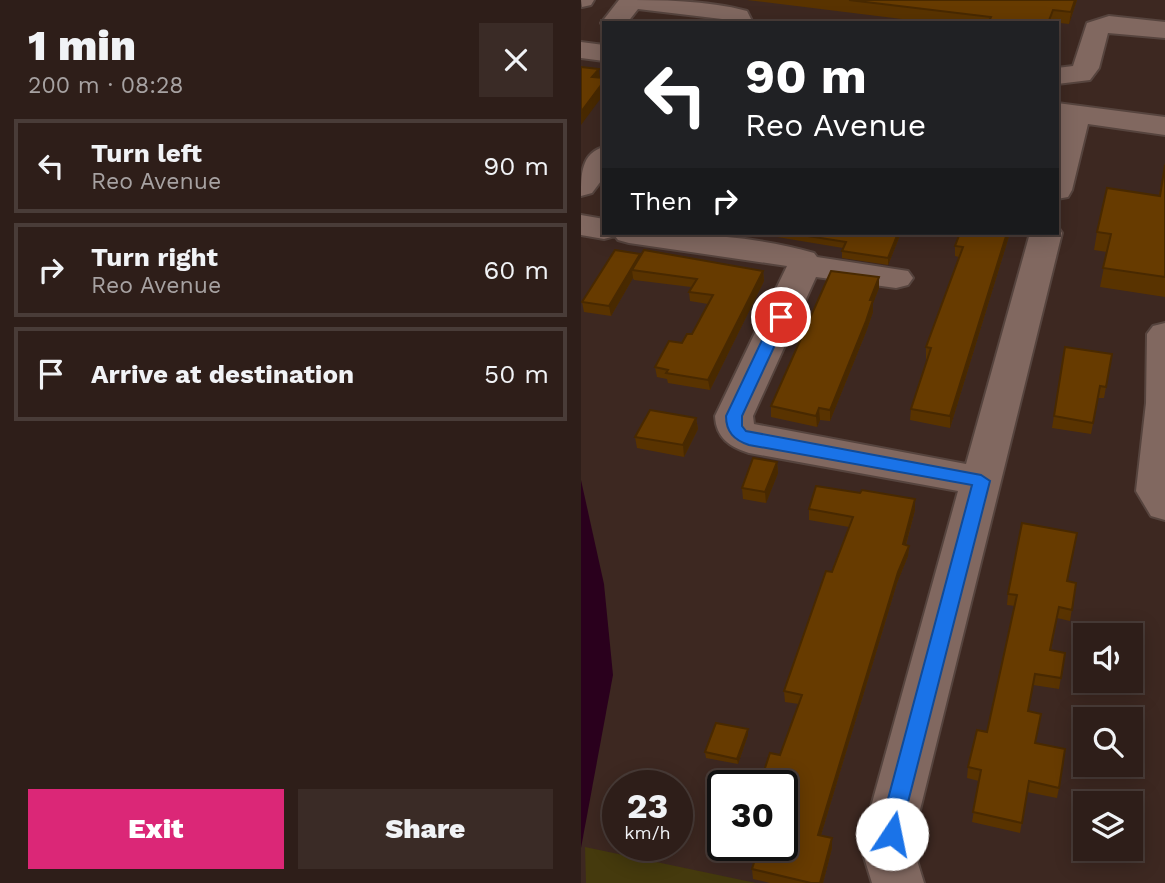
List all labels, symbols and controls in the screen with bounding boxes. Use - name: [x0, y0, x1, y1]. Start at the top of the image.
- text: 1 min: [28, 21, 136, 70]
- button: close: [479, 23, 553, 97]
- text: 90 m: [745, 47, 867, 105]
- icon: left: [630, 49, 721, 140]
- text: 200 m · 08:28: [28, 72, 184, 99]
- text: Reo Avenue: [745, 106, 926, 144]
- text: Turn left: [91, 138, 202, 168]
- icon: left: [32, 147, 70, 185]
- text: 90 m: [483, 151, 549, 181]
- text: Reo Avenue: [91, 168, 221, 195]
- icon: right: [706, 182, 744, 220]
- text: Then: [630, 186, 692, 216]
- text: Turn right: [91, 242, 218, 272]
- icon: right: [32, 251, 70, 289]
- text: 60 m: [483, 255, 549, 285]
- text: Reo Avenue: [91, 272, 221, 299]
- pin: [751, 287, 811, 347]
- icon: arrive: [762, 298, 800, 336]
- icon: arrive: [32, 355, 70, 393]
- text: Arrive at destination: [91, 359, 354, 389]
- text: 50 m: [484, 359, 549, 389]
- map controls: [1073, 623, 1143, 861]
- button: sound: [1073, 623, 1143, 693]
- button: search: [1073, 707, 1143, 777]
- speed limit sign: 30: [707, 770, 798, 861]
- text: 23: [627, 785, 668, 827]
- button: Exit: [28, 789, 284, 869]
- button: Share: [298, 789, 553, 869]
- button: layers: [1073, 791, 1143, 861]
- position arrow: [855, 797, 929, 871]
- text: km/h: [624, 822, 671, 843]

